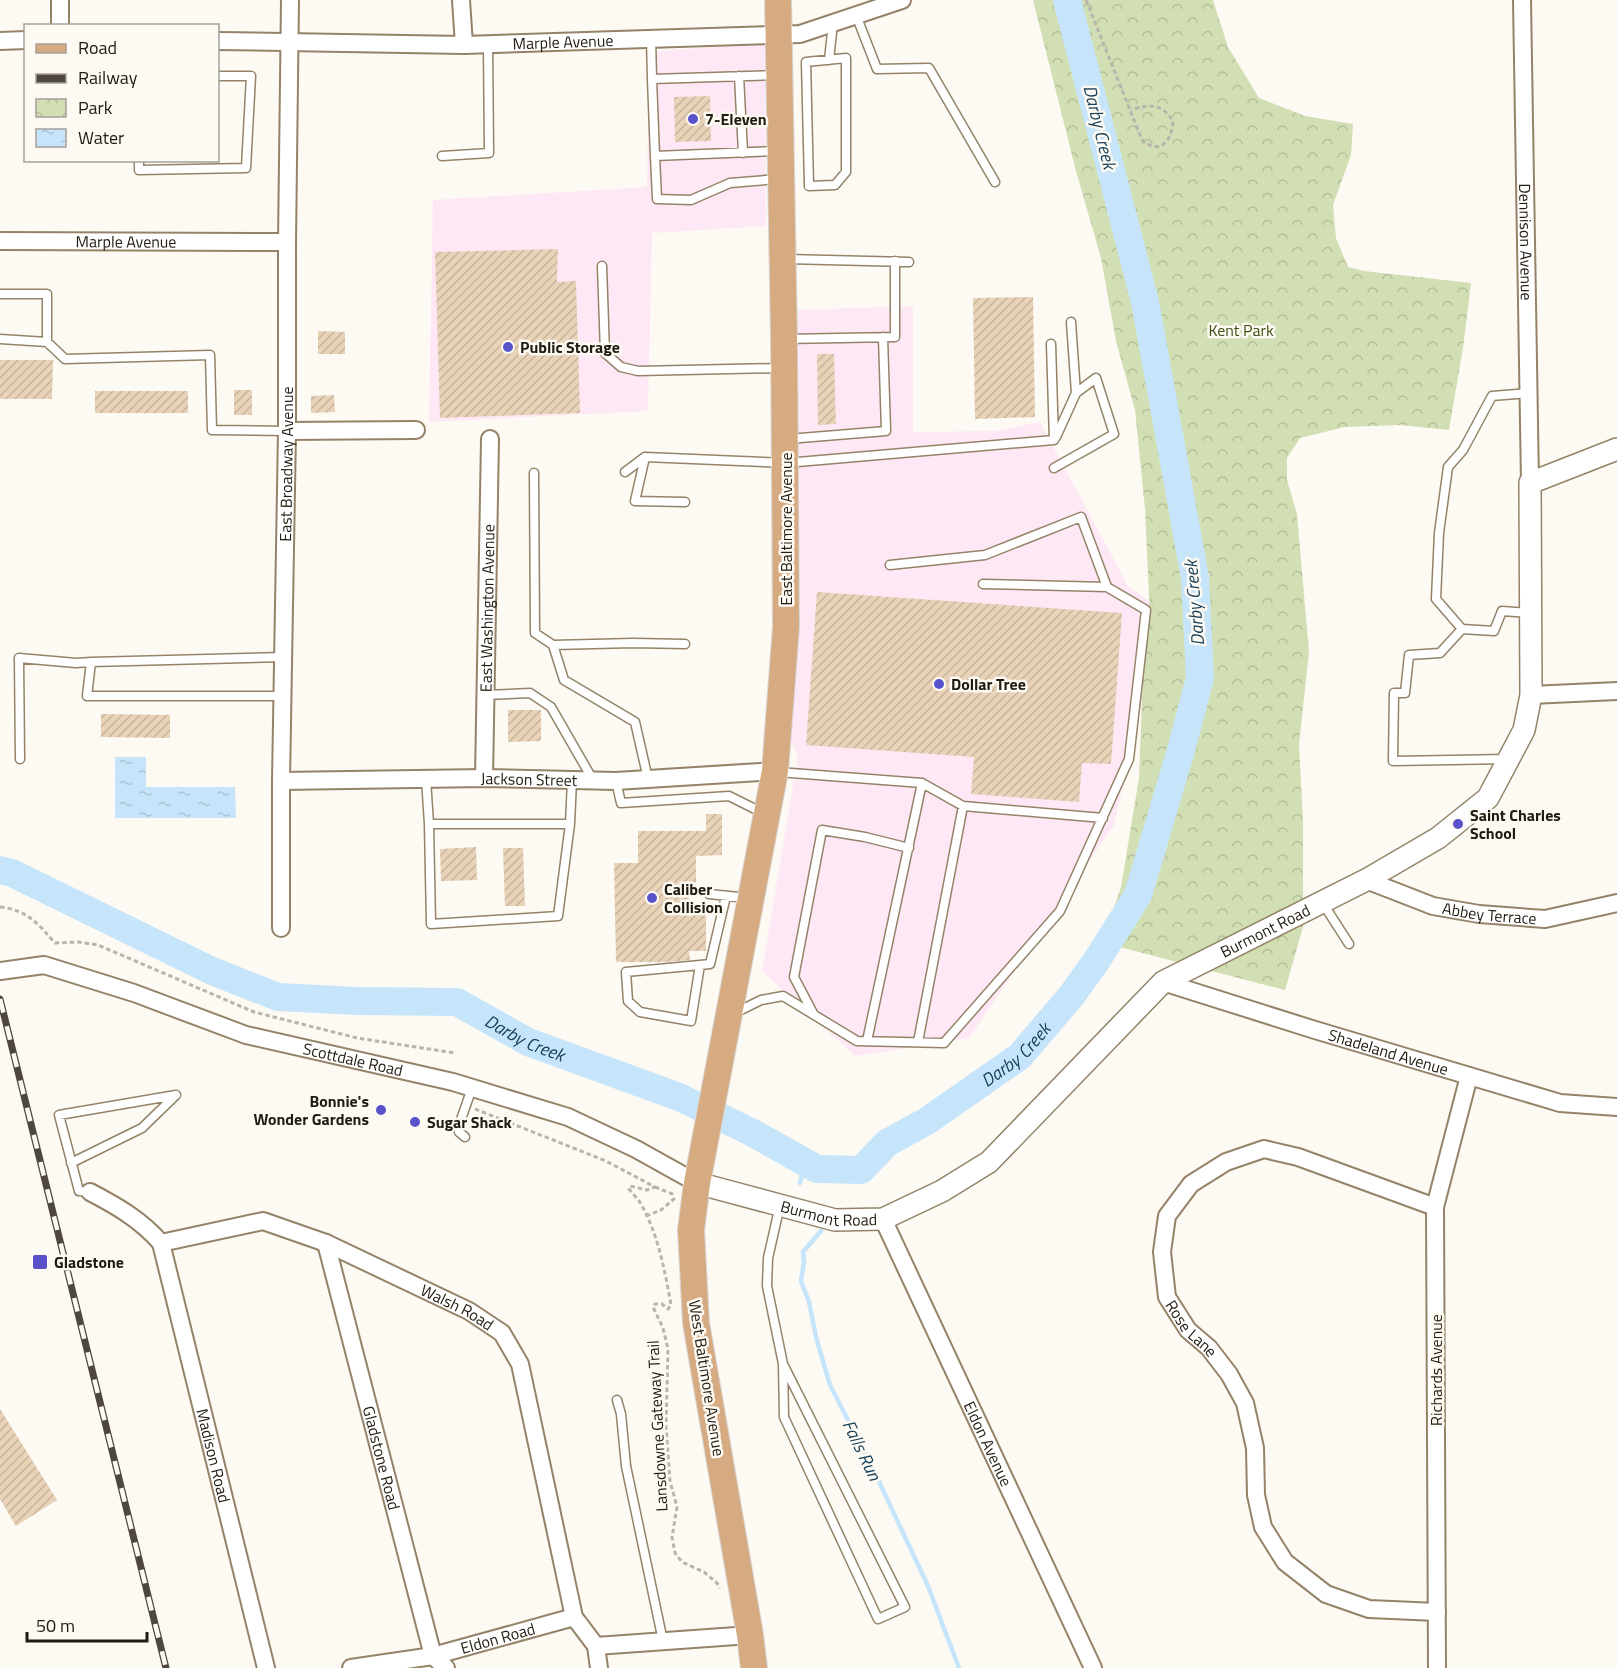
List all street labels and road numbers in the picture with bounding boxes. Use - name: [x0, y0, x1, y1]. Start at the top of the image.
- street label: Marple Avenue: [512, 28, 614, 55]
- street label: Dennison Avenue: [1513, 183, 1539, 301]
- street label: Marple Avenue: [76, 229, 176, 254]
- street label: East Broadway Avenue: [273, 386, 299, 542]
- street label: East Baltimore Avenue: [774, 453, 798, 605]
- street label: East Washington Avenue: [474, 524, 500, 692]
- street label: Jackson Street: [480, 766, 578, 792]
- street label: Abbey Terrace: [1441, 896, 1538, 930]
- street label: Burmont Road: [1216, 898, 1314, 963]
- street label: Shadeland Avenue: [1325, 1023, 1451, 1081]
- street label: Scottdale Road: [301, 1036, 405, 1082]
- street label: Burmont Road: [778, 1194, 877, 1232]
- street label: Walsh Road: [417, 1278, 499, 1336]
- street label: Rose Lane: [1160, 1295, 1223, 1362]
- street label: West Baltimore Avenue: [683, 1298, 731, 1458]
- street label: Richards Avenue: [1424, 1314, 1448, 1426]
- street label: Lansdowne Gateway Trail: [641, 1340, 673, 1512]
- street label: Eldon Avenue: [958, 1397, 1018, 1490]
- street label: Gladstone Road: [357, 1403, 407, 1512]
- street label: Madison Road: [190, 1406, 237, 1505]
- street label: Eldon Road: [458, 1616, 538, 1660]

